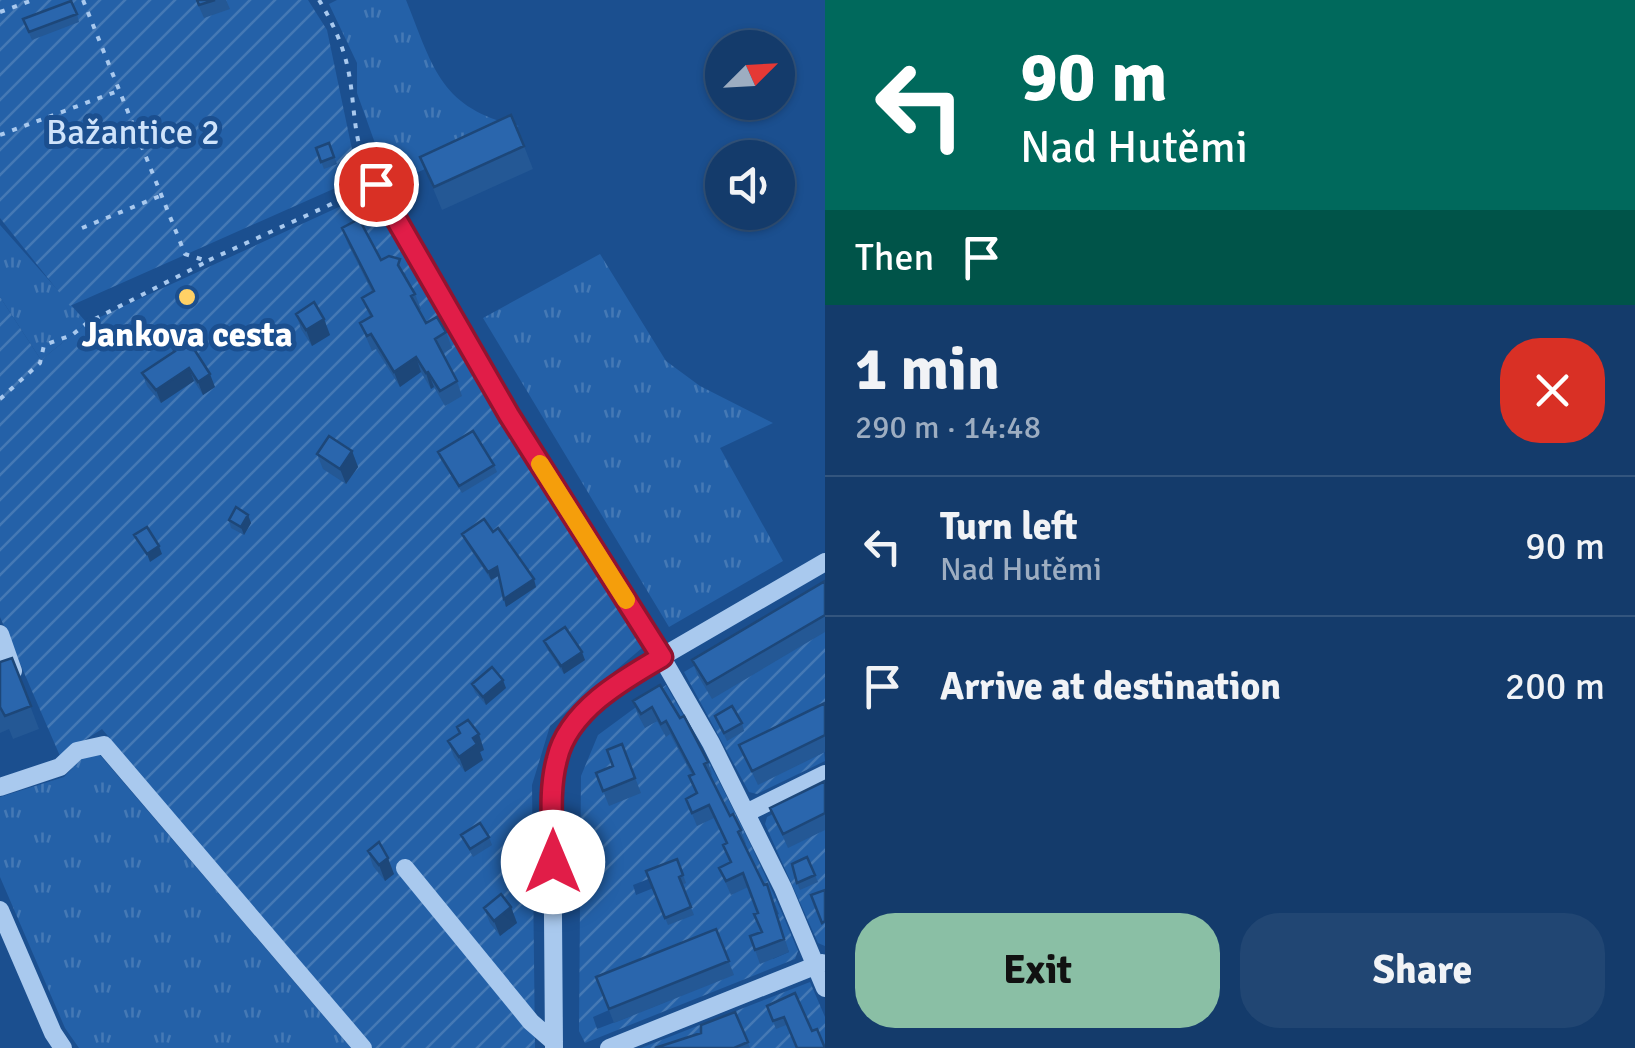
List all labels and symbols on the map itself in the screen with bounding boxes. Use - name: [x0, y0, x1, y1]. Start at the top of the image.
- north arrow: [705, 30, 795, 120]
- park label: Bažantice 2: [46, 111, 220, 154]
- pin: [334, 142, 419, 227]
- marker: Jankova cesta: [176, 286, 198, 308]
- place label: Jankova cesta: [81, 313, 293, 356]
- position arrow: [501, 810, 605, 914]

